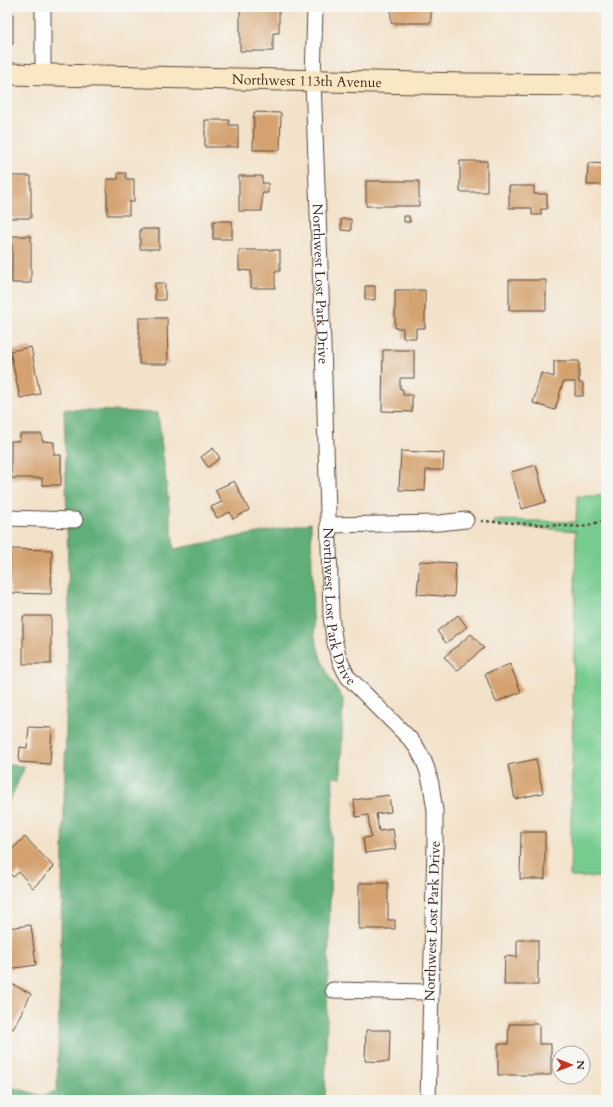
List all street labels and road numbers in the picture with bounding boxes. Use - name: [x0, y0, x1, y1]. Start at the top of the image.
- street label: Northwest 113th Avenue: [232, 70, 382, 92]
- street label: Northwest Lost Park Drive: [308, 203, 333, 364]
- street label: Northwest Lost Park Drive: [318, 527, 360, 690]
- street label: Northwest Lost Park Drive: [420, 840, 445, 1002]

